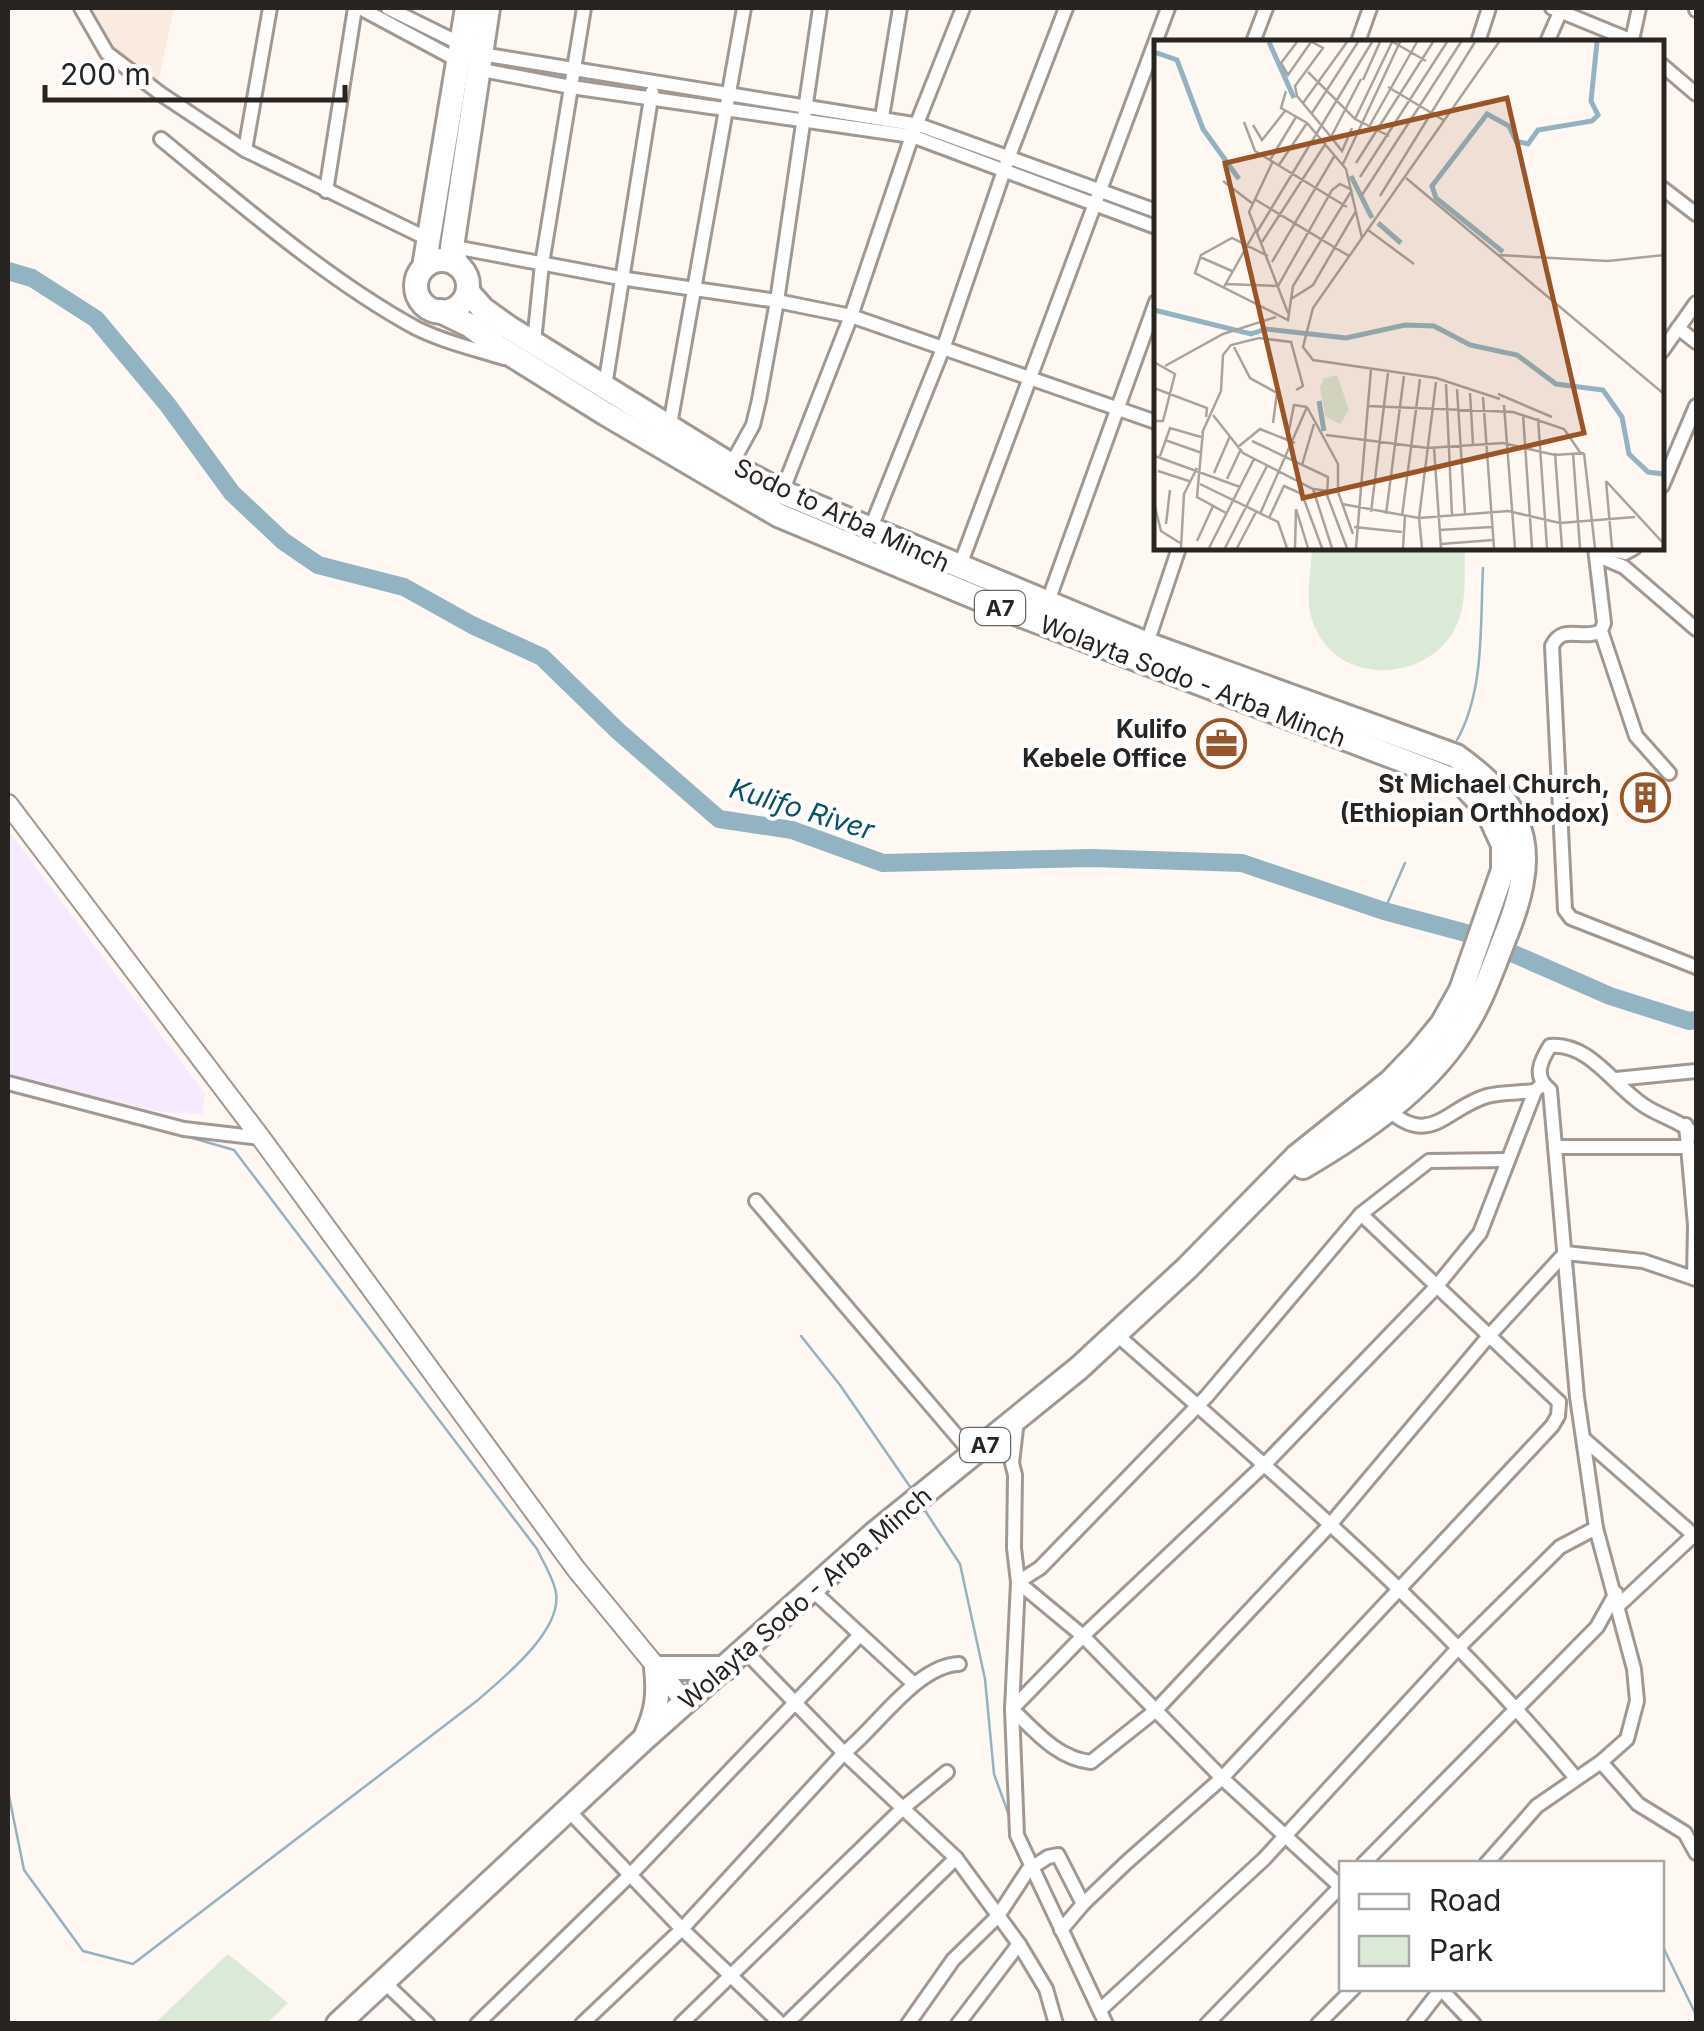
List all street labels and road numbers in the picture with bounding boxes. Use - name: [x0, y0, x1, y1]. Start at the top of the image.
- street label: Sodo to Arba Minch: [729, 452, 955, 578]
- road number: A7: [975, 591, 1025, 625]
- street label: Wolayta Sodo - Arba Minch: [1036, 609, 1350, 753]
- road number: A7: [960, 1428, 1010, 1462]
- street label: Wolayta Sodo - Arba Minch: [673, 1480, 937, 1716]

